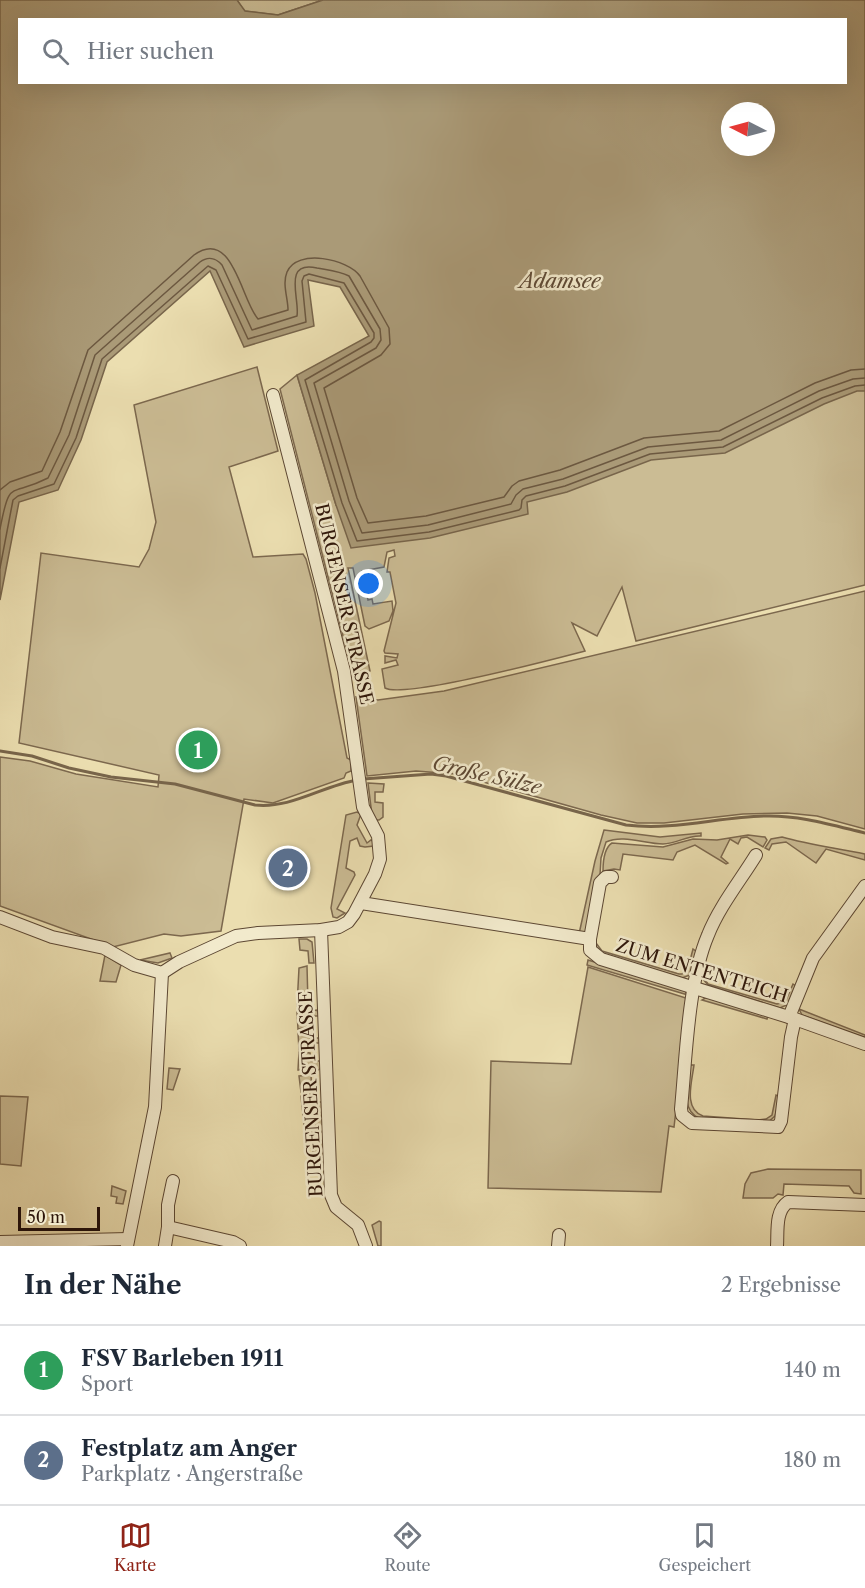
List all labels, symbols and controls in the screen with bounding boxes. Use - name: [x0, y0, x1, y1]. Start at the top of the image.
- search box: [18, 18, 847, 84]
- icon: search: [39, 35, 72, 68]
- text: Hier suchen: [87, 38, 214, 65]
- north arrow: [721, 102, 775, 156]
- water label: Adamsee: [516, 269, 602, 293]
- street label: BURGENSER STRASSE: [310, 501, 378, 707]
- your location: [354, 569, 383, 598]
- pin: 1: [178, 728, 218, 772]
- water label: Große Sülze: [430, 751, 545, 799]
- pin: 2: [268, 846, 308, 890]
- street label: ZUM ENTENTEICH: [613, 934, 791, 1008]
- street label: BURGENSER STRASSE: [295, 990, 327, 1198]
- scale bar: [18, 1204, 100, 1232]
- text: 50 m: [27, 1207, 65, 1227]
- text: In der Nähe: [24, 1269, 181, 1301]
- text: 2 Ergebnisse: [721, 1273, 841, 1297]
- text: FSV Barleben 1911: [81, 1345, 283, 1372]
- text: 1: [39, 1358, 48, 1382]
- text: 140 m: [784, 1358, 841, 1382]
- text: Sport: [81, 1372, 133, 1396]
- text: Festplatz am Anger: [81, 1435, 297, 1462]
- text: 2: [38, 1448, 49, 1472]
- text: 180 m: [784, 1448, 841, 1472]
- text: Parkplatz · Angerstraße: [81, 1462, 303, 1486]
- tab: Karte: [114, 1519, 156, 1575]
- tab: Route: [385, 1519, 430, 1575]
- tab: Gespeichert: [659, 1519, 751, 1575]

